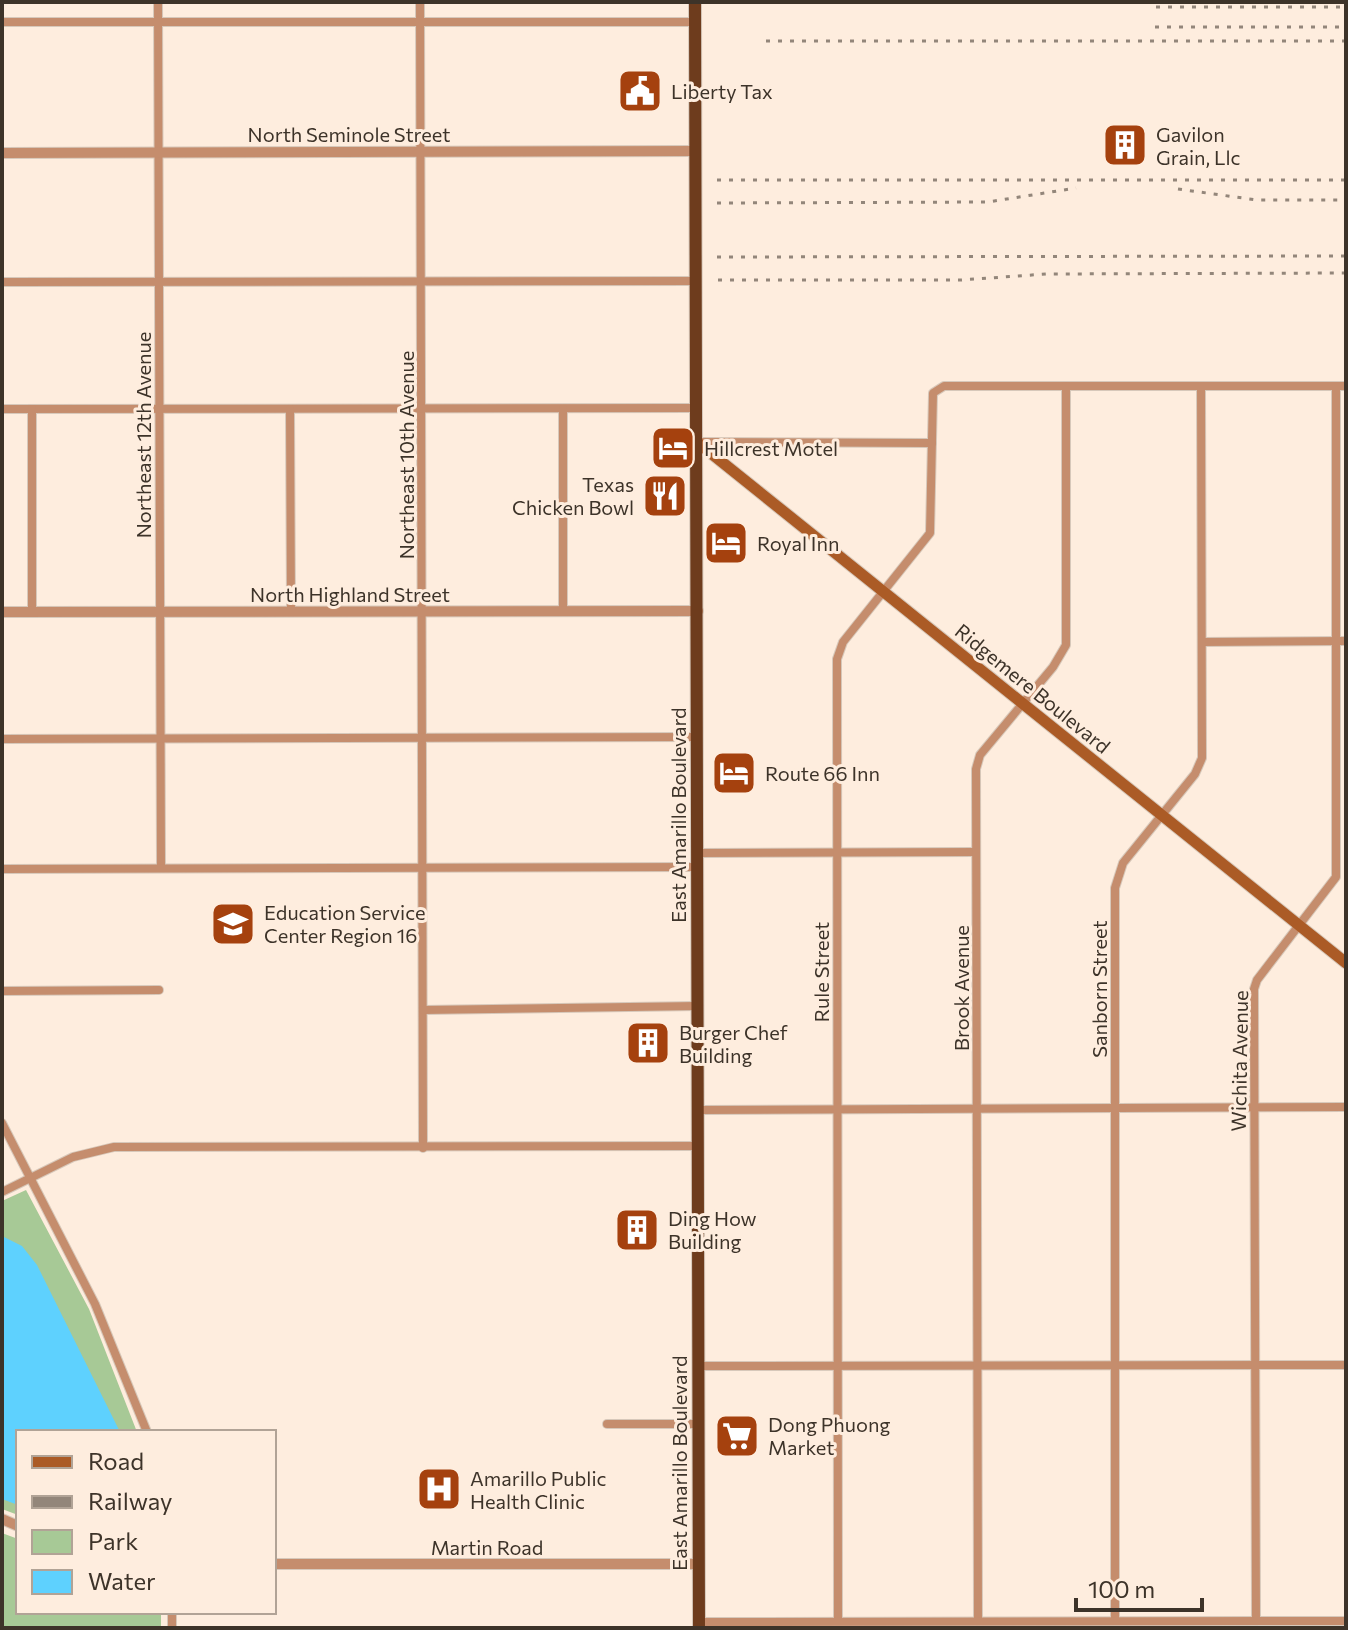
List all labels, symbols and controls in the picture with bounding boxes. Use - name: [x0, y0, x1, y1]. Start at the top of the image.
- public building icon: Liberty Tax: [616, 67, 664, 115]
- place label: Liberty Tax: [671, 79, 773, 103]
- building icon: Gavilon Grain, Llc: [1101, 121, 1149, 169]
- street label: North Seminole Street: [248, 122, 450, 146]
- place label: Gavilon Grain, Llc: [1156, 122, 1240, 169]
- street label: Northeast 12th Avenue: [131, 332, 155, 538]
- street label: Northeast 10th Avenue: [394, 351, 418, 559]
- hotel icon: Hillcrest Motel: [649, 424, 697, 472]
- place label: Hillcrest Motel: [704, 436, 838, 460]
- place label: Texas Chicken Bowl: [512, 472, 634, 519]
- restaurant icon: Texas Chicken Bowl: [641, 472, 689, 520]
- hotel icon: Royal Inn: [702, 519, 750, 567]
- place label: Royal Inn: [757, 531, 839, 555]
- street label: North Highland Street: [250, 582, 450, 606]
- street label: Ridgemere Boulevard: [951, 618, 1115, 758]
- street label: East Amarillo Boulevard: [666, 707, 690, 923]
- hotel icon: Route 66 Inn: [710, 749, 758, 797]
- place label: Route 66 Inn: [765, 761, 880, 785]
- school or university icon: Education Service Center Region 16: [209, 900, 257, 948]
- place label: Education Service Center Region 16: [264, 900, 426, 947]
- street label: Sanborn Street: [1087, 920, 1111, 1058]
- street label: Rule Street: [809, 922, 833, 1022]
- street label: Brook Avenue: [949, 925, 973, 1051]
- street label: Wichita Avenue: [1226, 990, 1252, 1132]
- building icon: Burger Chef Building: [624, 1019, 672, 1067]
- place label: Burger Chef Building: [679, 1020, 788, 1067]
- building icon: Ding How Building: [613, 1206, 661, 1254]
- place label: Ding How Building: [668, 1206, 757, 1253]
- street label: East Amarillo Boulevard: [667, 1355, 691, 1571]
- supermarket icon: Dong Phuong Market: [713, 1412, 761, 1460]
- place label: Dong Phuong Market: [768, 1412, 890, 1459]
- legend: [16, 1430, 276, 1614]
- text: Road: [88, 1446, 144, 1475]
- hospital icon: Amarillo Public Health Clinic: [415, 1465, 463, 1513]
- place label: Amarillo Public Health Clinic: [470, 1466, 606, 1513]
- text: Railway: [88, 1486, 173, 1515]
- text: Park: [88, 1526, 138, 1555]
- street label: Martin Road: [431, 1535, 543, 1559]
- scale bar: [1076, 1562, 1202, 1612]
- text: Water: [88, 1566, 156, 1595]
- text: 100 m: [1088, 1574, 1155, 1603]

